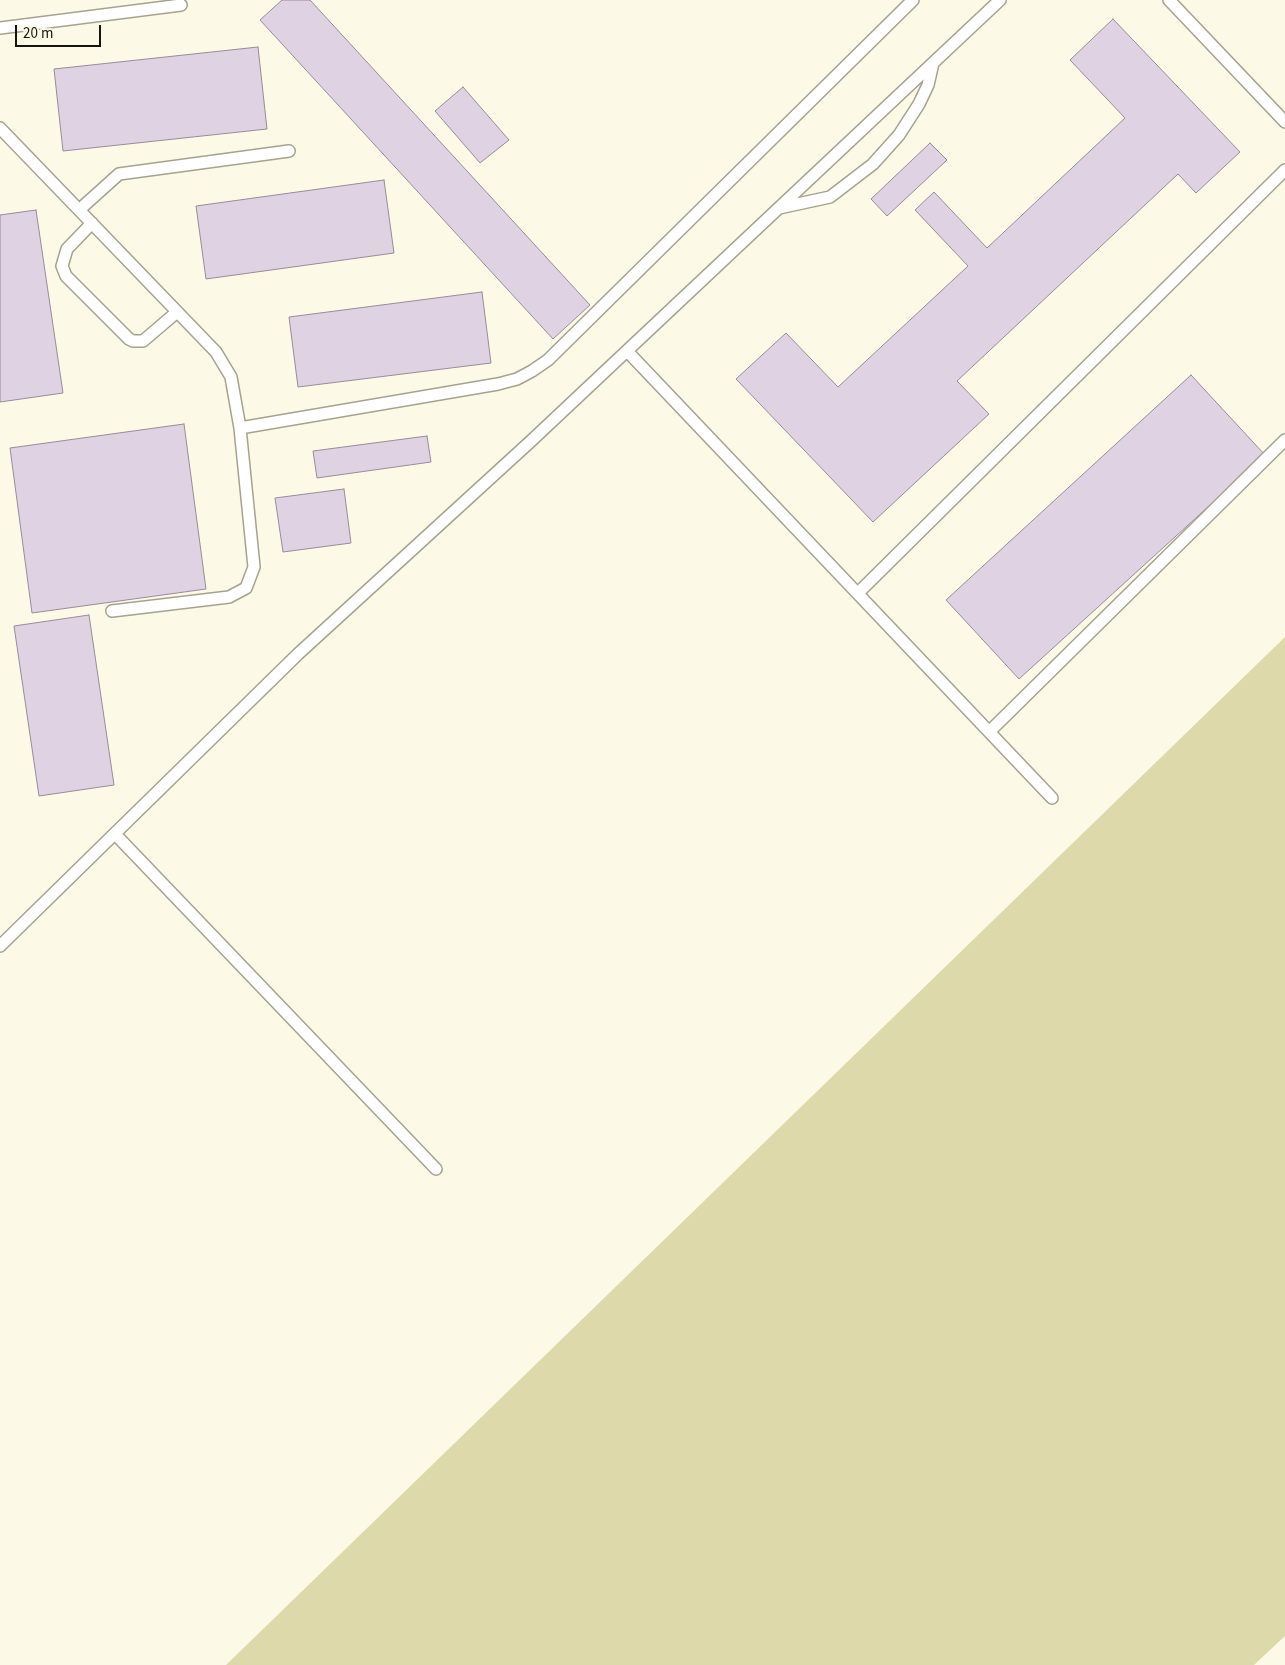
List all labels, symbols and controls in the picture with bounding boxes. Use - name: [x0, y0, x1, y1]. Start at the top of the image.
- scale bar: [18, 15, 104, 47]
- text: 20 m: [23, 23, 53, 44]

